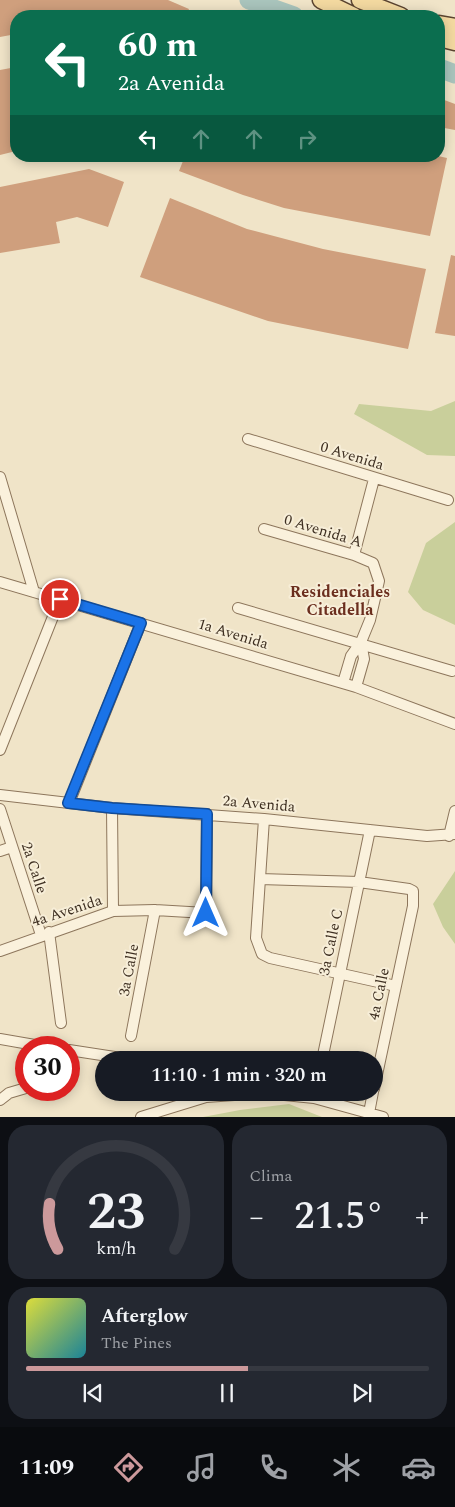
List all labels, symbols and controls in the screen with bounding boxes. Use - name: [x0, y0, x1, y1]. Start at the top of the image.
- text: 60 m: [118, 19, 198, 72]
- icon: left: [35, 30, 100, 95]
- text: 2a Avenida: [118, 67, 225, 100]
- icon: left: [134, 125, 162, 153]
- icon: ahead: [187, 125, 215, 153]
- icon: ahead: [240, 125, 268, 153]
- icon: right: [293, 125, 321, 153]
- street label: 0 Avenida: [317, 435, 387, 477]
- street label: 0 Avenida A: [281, 508, 365, 554]
- pin: [39, 578, 81, 620]
- district label: Residenciales Citadella: [290, 580, 390, 622]
- icon: arrive: [46, 585, 74, 613]
- street label: 1a Avenida: [195, 612, 272, 656]
- street label: 2a Avenida: [222, 789, 297, 819]
- street label: 2a Calle: [15, 839, 53, 897]
- position arrow: [179, 886, 231, 938]
- street label: 4a Avenida: [29, 889, 106, 933]
- street label: 3a Calle C: [313, 907, 349, 977]
- street label: 3a Calle: [113, 942, 145, 998]
- street label: 4a Calle: [362, 966, 396, 1022]
- speed limit sign: 30: [15, 1036, 80, 1101]
- text: 11:10 · 1 min · 320 m: [151, 1061, 327, 1090]
- text: Clima: [250, 1164, 292, 1188]
- text: 23: [87, 1173, 145, 1252]
- text: 21.5°: [294, 1188, 384, 1246]
- text: −: [250, 1196, 264, 1239]
- text: +: [415, 1196, 429, 1239]
- text: km/h: [96, 1235, 136, 1262]
- text: Afterglow: [101, 1302, 188, 1331]
- text: The Pines: [101, 1331, 172, 1355]
- icon: previous: [79, 1379, 107, 1407]
- icon: pause: [213, 1379, 241, 1407]
- icon: next: [348, 1379, 376, 1407]
- icon: directions: [111, 1450, 146, 1485]
- icon: music: [184, 1450, 219, 1485]
- icon: phone: [256, 1450, 291, 1485]
- icon: climate: [329, 1450, 364, 1485]
- icon: car: [401, 1450, 436, 1485]
- text: 11:09: [19, 1451, 74, 1484]

